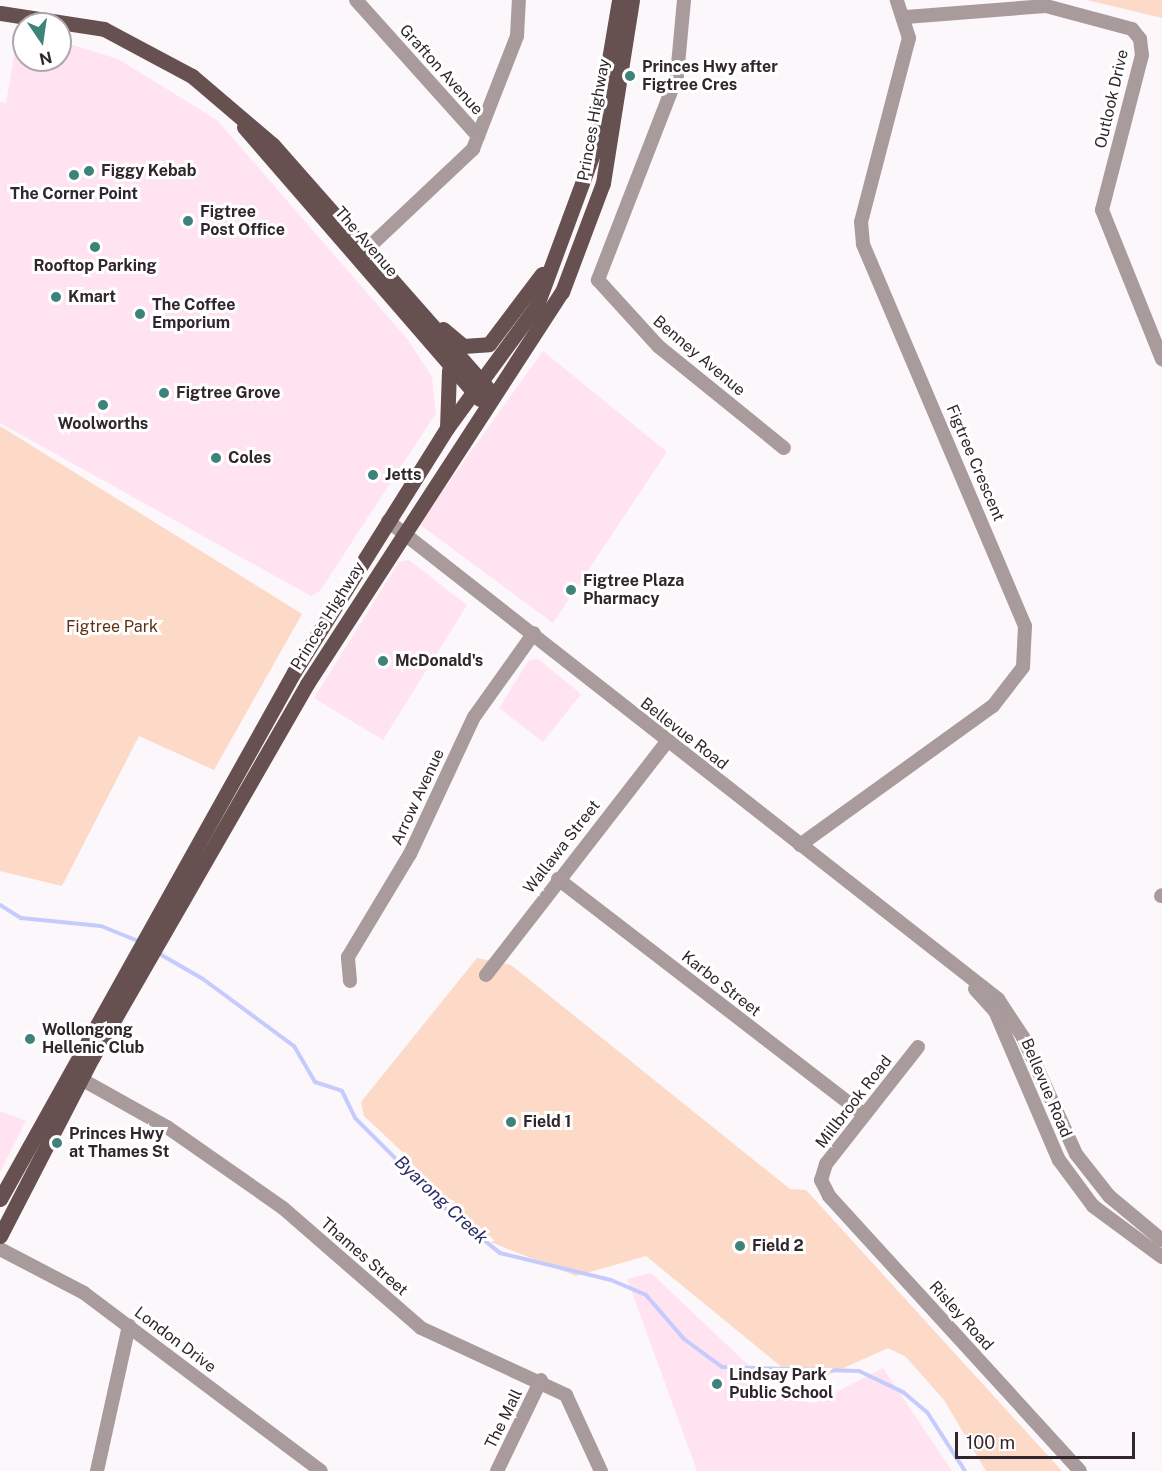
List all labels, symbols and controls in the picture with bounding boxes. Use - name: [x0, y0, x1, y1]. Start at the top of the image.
- north arrow: [12, 12, 72, 72]
- street label: Grafton Avenue: [395, 21, 487, 119]
- text: N: [37, 47, 54, 69]
- street label: Outlook Drive: [1091, 48, 1133, 150]
- street label: Princes Highway: [574, 57, 614, 183]
- place label: Princes Hwy after Figtree Cres: [642, 57, 778, 95]
- marker: Princes Hwy after Figtree Cres: [623, 69, 637, 83]
- place label: Figgy Kebab: [101, 161, 197, 181]
- marker: Figgy Kebab: [82, 164, 96, 178]
- marker: The Corner Point: [67, 168, 81, 182]
- place label: The Corner Point: [10, 184, 138, 204]
- place label: Figtree Post Office: [200, 202, 285, 240]
- street label: The Avenue: [330, 203, 402, 281]
- marker: Figtree Post Office: [181, 214, 195, 228]
- marker: Rooftop Parking: [88, 240, 102, 254]
- place label: Rooftop Parking: [33, 256, 157, 276]
- place label: Kmart: [68, 287, 116, 307]
- marker: Kmart: [49, 290, 63, 304]
- place label: The Coffee Emporium: [152, 295, 236, 333]
- marker: The Coffee Emporium: [133, 307, 147, 321]
- street label: Benney Avenue: [649, 312, 749, 400]
- place label: Figtree Grove: [176, 383, 281, 403]
- marker: Figtree Grove: [157, 386, 171, 400]
- marker: Woolworths: [96, 398, 110, 412]
- street label: Figtree Crescent: [942, 402, 1008, 524]
- place label: Woolworths: [58, 414, 148, 434]
- place label: Coles: [228, 448, 271, 468]
- marker: Coles: [209, 451, 223, 465]
- place label: Jetts: [385, 465, 422, 485]
- marker: Jetts: [366, 468, 380, 482]
- street label: Princes Highway: [287, 558, 369, 674]
- place label: Figtree Plaza Pharmacy: [583, 571, 684, 609]
- marker: Figtree Plaza Pharmacy: [564, 583, 578, 597]
- park label: Figtree Park: [66, 617, 158, 637]
- place label: McDonald's: [395, 651, 483, 671]
- marker: McDonald's: [376, 654, 390, 668]
- street label: Bellevue Road: [636, 694, 732, 774]
- street label: Arrow Avenue: [387, 746, 449, 848]
- street label: Wallawa Street: [520, 797, 604, 897]
- street label: Karbo Street: [678, 947, 764, 1021]
- place label: Wollongong Hellenic Club: [42, 1020, 144, 1058]
- marker: Wollongong Hellenic Club: [23, 1032, 37, 1046]
- street label: Bellevue Road: [1016, 1035, 1076, 1141]
- street label: Millbrook Road: [812, 1052, 896, 1152]
- place label: Field 1: [523, 1112, 571, 1132]
- marker: Field 1: [504, 1115, 518, 1129]
- place label: Princes Hwy at Thames St: [69, 1124, 169, 1162]
- marker: Princes Hwy at Thames St: [50, 1136, 64, 1150]
- water label: Byarong Creek: [390, 1151, 492, 1249]
- street label: Thames Street: [317, 1214, 411, 1300]
- place label: Field 2: [752, 1236, 804, 1256]
- marker: Field 2: [733, 1239, 747, 1253]
- street label: Risley Road: [925, 1277, 997, 1355]
- street label: London Drive: [130, 1303, 220, 1377]
- place label: Lindsay Park Public School: [729, 1365, 833, 1403]
- marker: Lindsay Park Public School: [710, 1377, 724, 1391]
- street label: The Mall: [481, 1386, 527, 1452]
- scale bar: [958, 1420, 1138, 1458]
- text: 100 m: [966, 1432, 1015, 1453]

